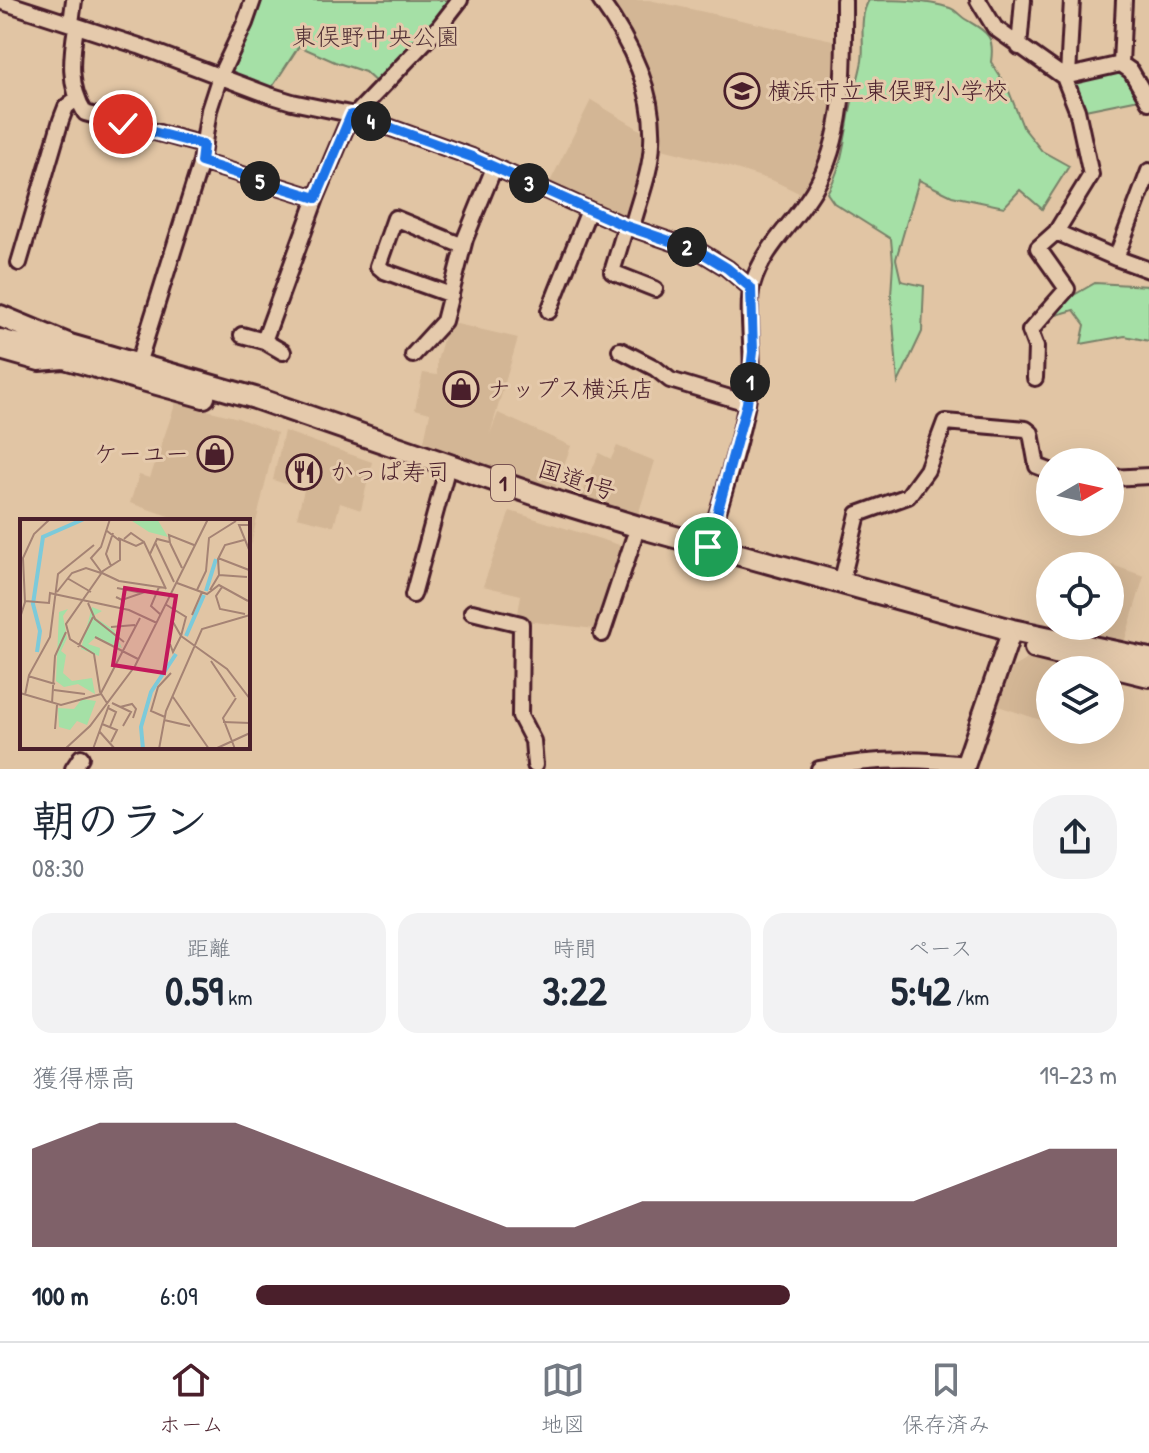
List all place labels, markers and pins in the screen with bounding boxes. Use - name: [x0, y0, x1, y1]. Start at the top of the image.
- school or university icon: 横浜市立東俣野小学校: [723, 72, 761, 110]
- place label: 横浜市立東俣野小学校: [768, 74, 1008, 106]
- pin: [89, 90, 157, 158]
- pin: 4: [351, 101, 391, 141]
- pin: 5: [240, 161, 280, 201]
- pin: 3: [509, 163, 549, 203]
- pin: 2: [667, 227, 707, 267]
- pin: 1: [730, 362, 770, 402]
- shop icon: ナップス横浜店: [442, 370, 480, 408]
- place label: ナップス横浜店: [487, 372, 654, 404]
- shop icon: ケーユー: [196, 435, 234, 473]
- place label: ケーユー: [94, 437, 189, 469]
- restaurant icon: かっぱ寿司: [285, 453, 323, 491]
- place label: かっぱ寿司: [330, 455, 450, 487]
- pin: [674, 513, 742, 581]

